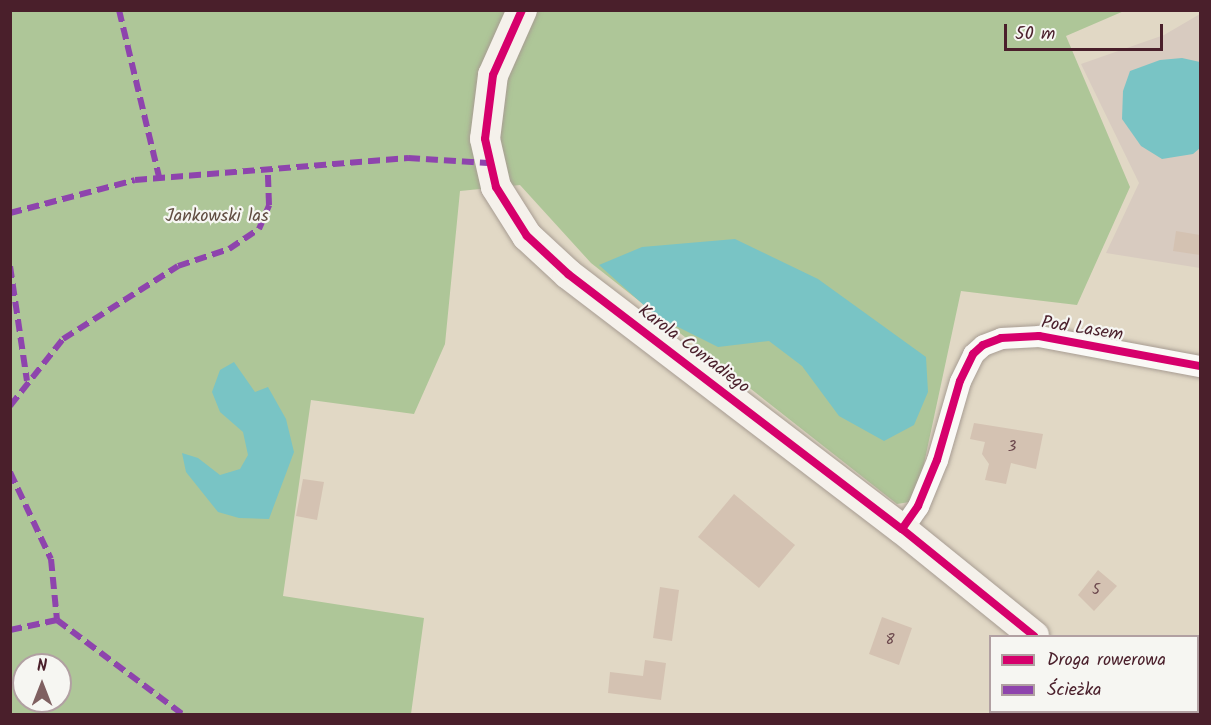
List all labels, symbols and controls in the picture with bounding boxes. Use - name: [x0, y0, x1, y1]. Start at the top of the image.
- scale bar: [1007, 12, 1166, 50]
- text: 50 m: [1015, 20, 1055, 49]
- park label: Jankowski las: [165, 206, 269, 228]
- street label: Karola Conradiego: [633, 301, 753, 399]
- street label: Pod Lasem: [1040, 313, 1124, 347]
- house number: 3: [1008, 439, 1016, 457]
- house number: 5: [1092, 582, 1100, 600]
- house number: 8: [885, 632, 895, 650]
- legend: [989, 635, 1199, 713]
- text: Droga rowerowa: [1047, 646, 1166, 675]
- north arrow: [12, 653, 72, 713]
- text: N: [37, 654, 47, 679]
- text: Ścieżka: [1047, 676, 1102, 705]

